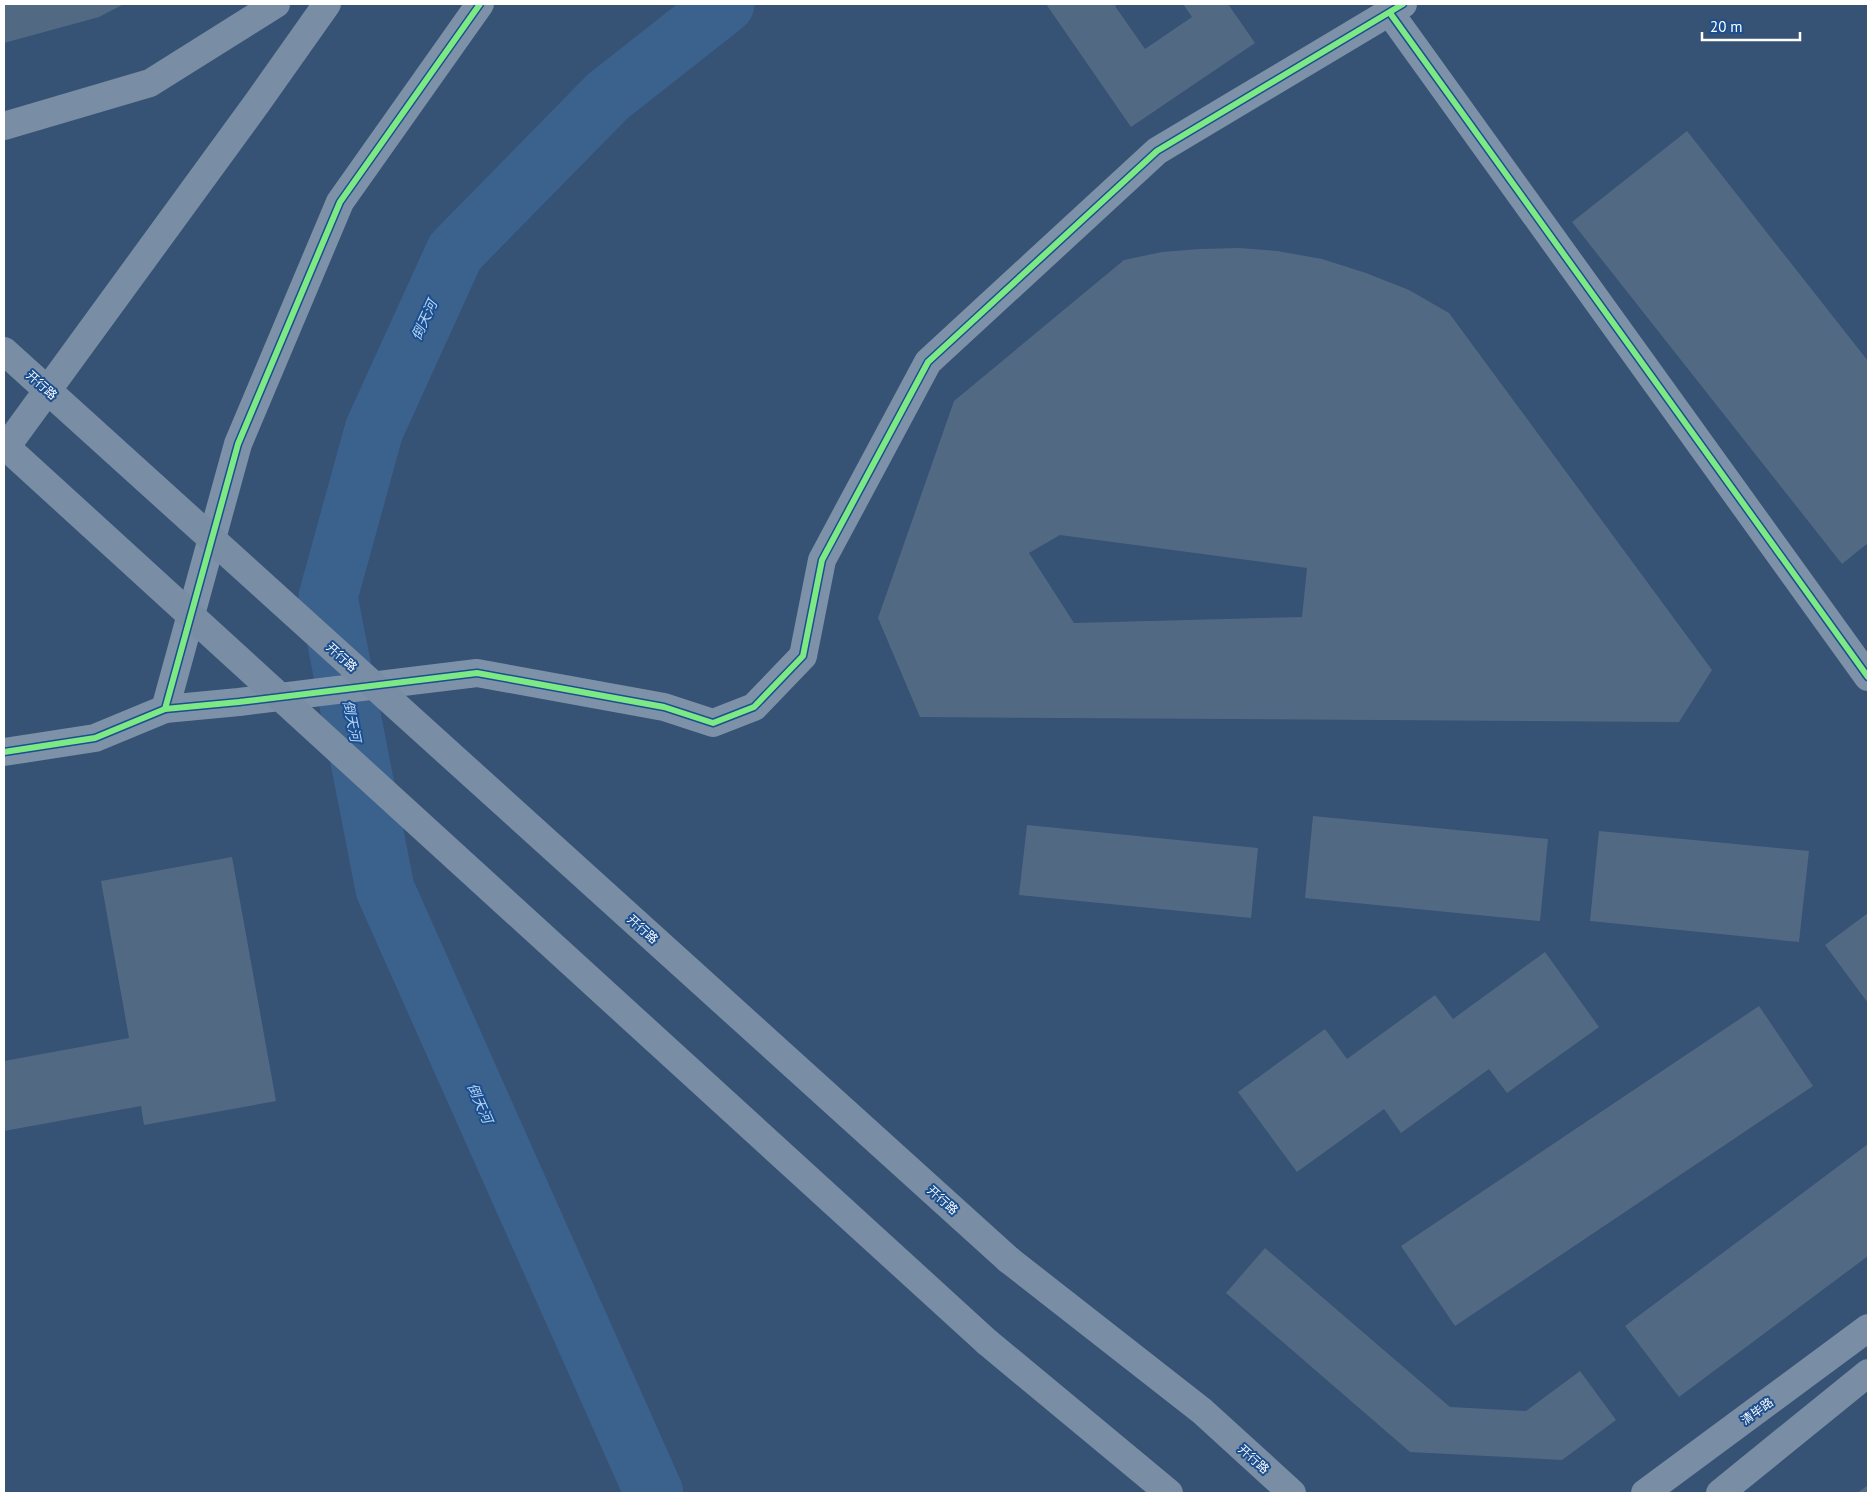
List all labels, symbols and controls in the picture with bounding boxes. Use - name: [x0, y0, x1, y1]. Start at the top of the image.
- scale bar: [1702, 10, 1800, 42]
- text: 20 m: [1710, 17, 1743, 36]
- water label: 倒天河: [407, 294, 442, 343]
- street label: 开行路: [24, 367, 60, 403]
- street label: 开行路: [324, 639, 360, 675]
- water label: 倒天河: [339, 699, 365, 746]
- street label: 开行路: [625, 911, 661, 947]
- water label: 倒天河: [463, 1080, 498, 1129]
- street label: 开行路: [925, 1182, 961, 1218]
- street label: 清毕路: [1738, 1394, 1776, 1428]
- street label: 开行路: [1236, 1441, 1272, 1477]

